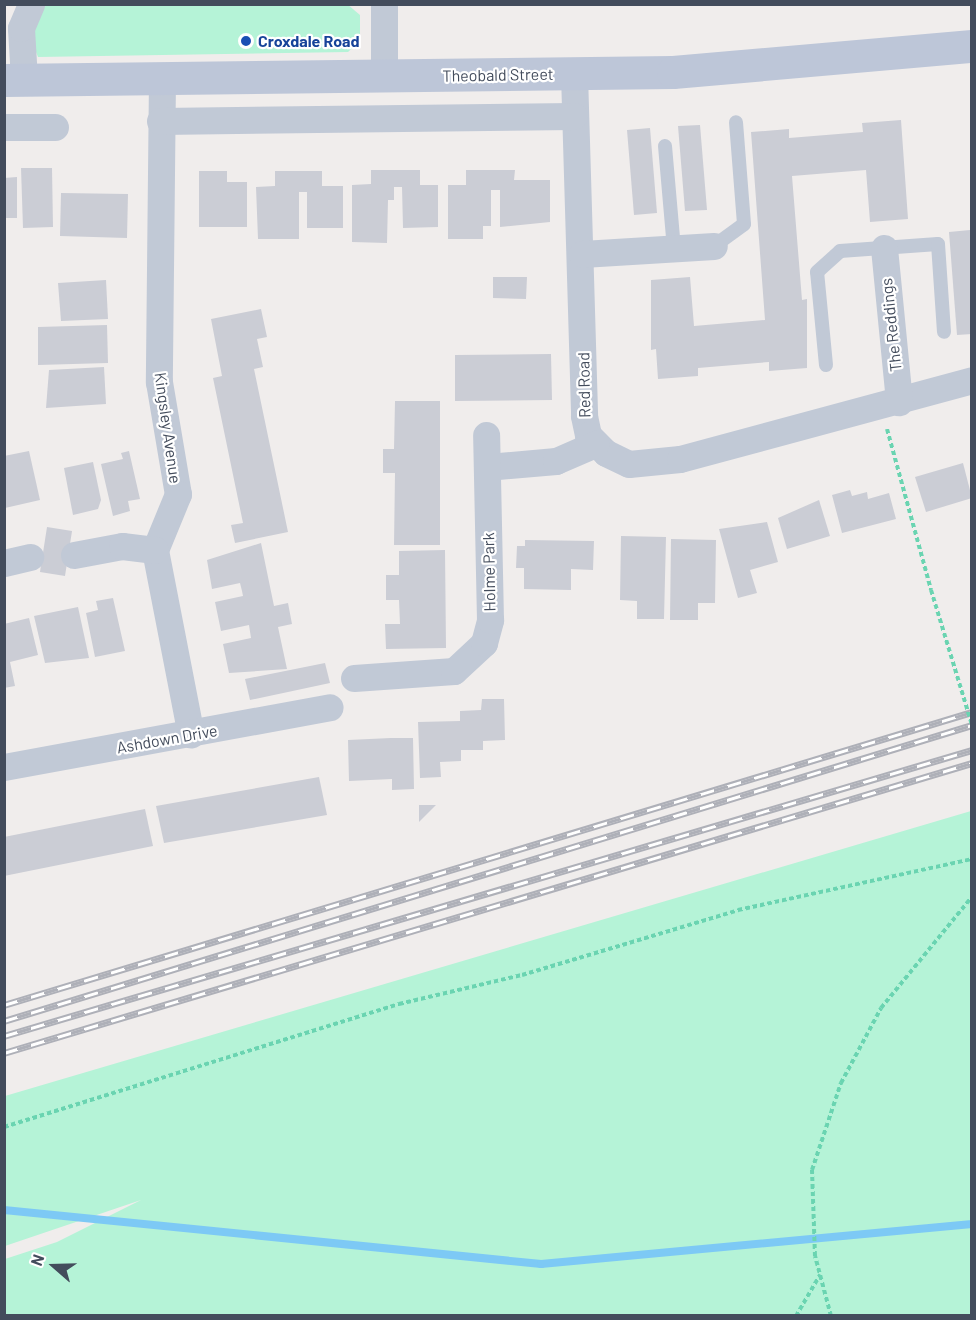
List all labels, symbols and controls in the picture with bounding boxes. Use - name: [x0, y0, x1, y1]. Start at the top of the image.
- place label: Croxdale Road: [258, 31, 360, 51]
- marker: Croxdale Road: [239, 34, 253, 48]
- street label: Theobald Street: [442, 64, 554, 86]
- street label: The Reddings: [877, 277, 905, 373]
- street label: Red Road: [574, 352, 594, 418]
- street label: Kingsley Avenue: [151, 371, 185, 485]
- street label: Holme Park: [479, 532, 499, 612]
- street label: Ashdown Drive: [115, 721, 219, 757]
- north arrow: [24, 1236, 84, 1296]
- text: N: [26, 1251, 47, 1268]

